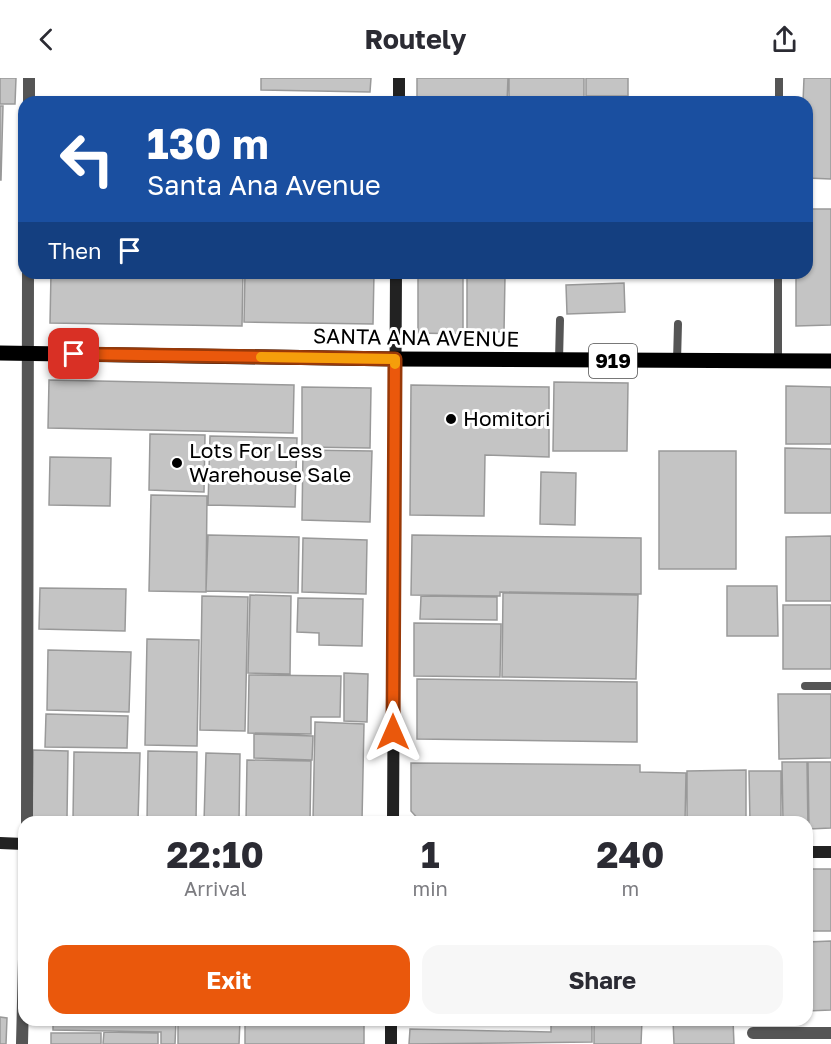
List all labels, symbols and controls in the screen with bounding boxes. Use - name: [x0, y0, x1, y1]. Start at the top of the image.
- icon: back: [30, 23, 63, 56]
- text: Routely: [364, 23, 467, 55]
- icon: share: [768, 23, 801, 56]
- text: 130 m: [147, 118, 269, 168]
- icon: left: [48, 120, 126, 198]
- text: Santa Ana Avenue: [147, 169, 381, 201]
- icon: arrive: [113, 234, 146, 267]
- text: Then: [48, 237, 101, 264]
- street label: SANTA ANA AVENUE: [313, 322, 519, 352]
- pin: [48, 328, 99, 379]
- icon: arrive: [57, 337, 90, 370]
- road number: 919: [589, 344, 637, 378]
- place label: Homitori: [463, 405, 551, 431]
- marker: Homitori: [444, 412, 458, 426]
- place label: Lots For Less Warehouse Sale: [189, 437, 351, 487]
- marker: Lots For Less Warehouse Sale: [170, 456, 184, 470]
- position arrow: [361, 700, 425, 764]
- text: 22:10: [167, 833, 264, 876]
- text: 1: [421, 833, 440, 876]
- text: 240: [597, 833, 664, 876]
- text: Arrival: [184, 876, 247, 900]
- text: min: [413, 876, 448, 900]
- text: m: [622, 876, 639, 900]
- button: Exit: [48, 945, 410, 1014]
- button: Share: [422, 945, 783, 1014]

